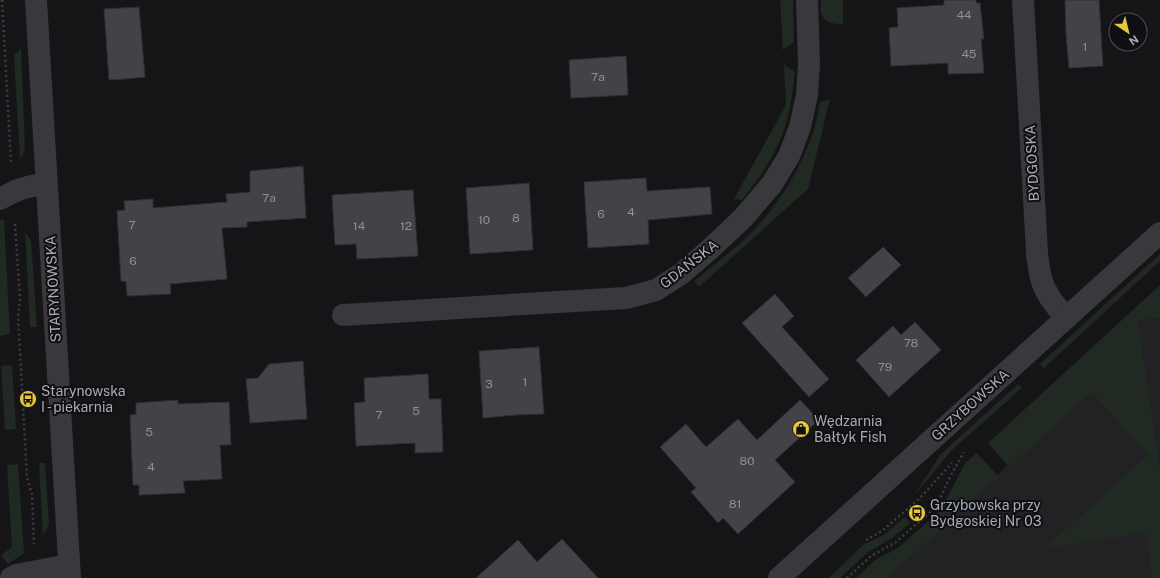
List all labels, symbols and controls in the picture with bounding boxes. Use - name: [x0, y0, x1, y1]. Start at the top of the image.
- house number: 44: [956, 8, 972, 22]
- north arrow: [1108, 12, 1148, 52]
- text: N: [1127, 33, 1141, 48]
- house number: 1: [1083, 40, 1087, 54]
- house number: 45: [961, 47, 977, 61]
- house number: 7a: [591, 70, 605, 84]
- street label: BYDGOSKA: [1022, 124, 1042, 202]
- house number: 7a: [262, 191, 276, 205]
- house number: 4: [627, 205, 635, 219]
- house number: 6: [597, 207, 605, 221]
- house number: 8: [512, 211, 520, 225]
- house number: 10: [478, 213, 490, 227]
- house number: 7: [128, 218, 136, 232]
- house number: 14: [353, 219, 366, 233]
- house number: 12: [400, 219, 412, 233]
- street label: STARYNOWSKA: [42, 235, 64, 343]
- street label: GDAŃSKA: [656, 236, 721, 292]
- house number: 6: [129, 254, 137, 268]
- house number: 78: [904, 336, 919, 350]
- house number: 79: [878, 360, 892, 374]
- street label: GRZYBOWSKA: [928, 366, 1012, 444]
- house number: 1: [523, 375, 527, 389]
- house number: 3: [485, 377, 493, 391]
- place label: Starynowska I - piekarnia: [41, 383, 126, 415]
- bus stop icon: Starynowska I - piekarnia: [18, 389, 38, 409]
- house number: 5: [412, 404, 420, 418]
- house number: 7: [375, 408, 383, 422]
- place label: Wędzarnia Bałtyk Fish: [814, 413, 887, 445]
- shop icon: Wędzarnia Bałtyk Fish: [791, 419, 811, 439]
- house number: 5: [145, 425, 153, 439]
- house number: 80: [739, 454, 755, 468]
- house number: 4: [147, 460, 155, 474]
- house number: 81: [729, 497, 741, 511]
- place label: Grzybowska przy Bydgoskiej Nr 03: [930, 497, 1042, 529]
- bus stop icon: Grzybowska przy Bydgoskiej Nr 03: [907, 503, 927, 523]

